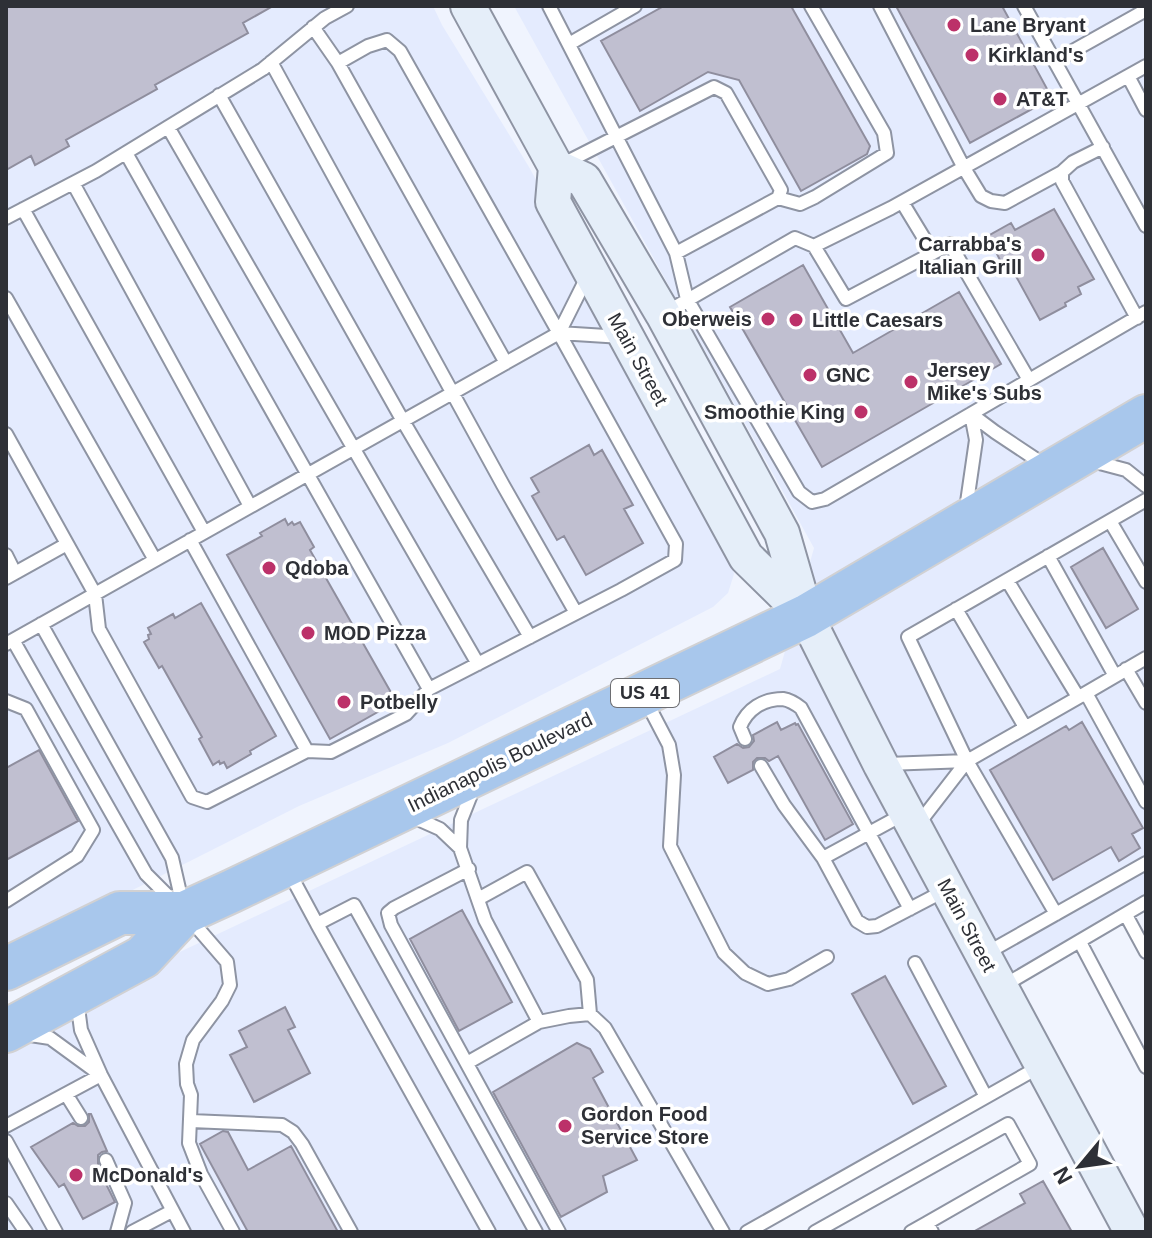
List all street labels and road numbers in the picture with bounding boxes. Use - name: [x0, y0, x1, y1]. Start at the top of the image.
- street label: Main Street: [604, 309, 673, 409]
- road number: US 41: [611, 679, 679, 707]
- street label: Indianapolis Boulevard: [404, 708, 596, 816]
- street label: Main Street: [933, 875, 1001, 976]

